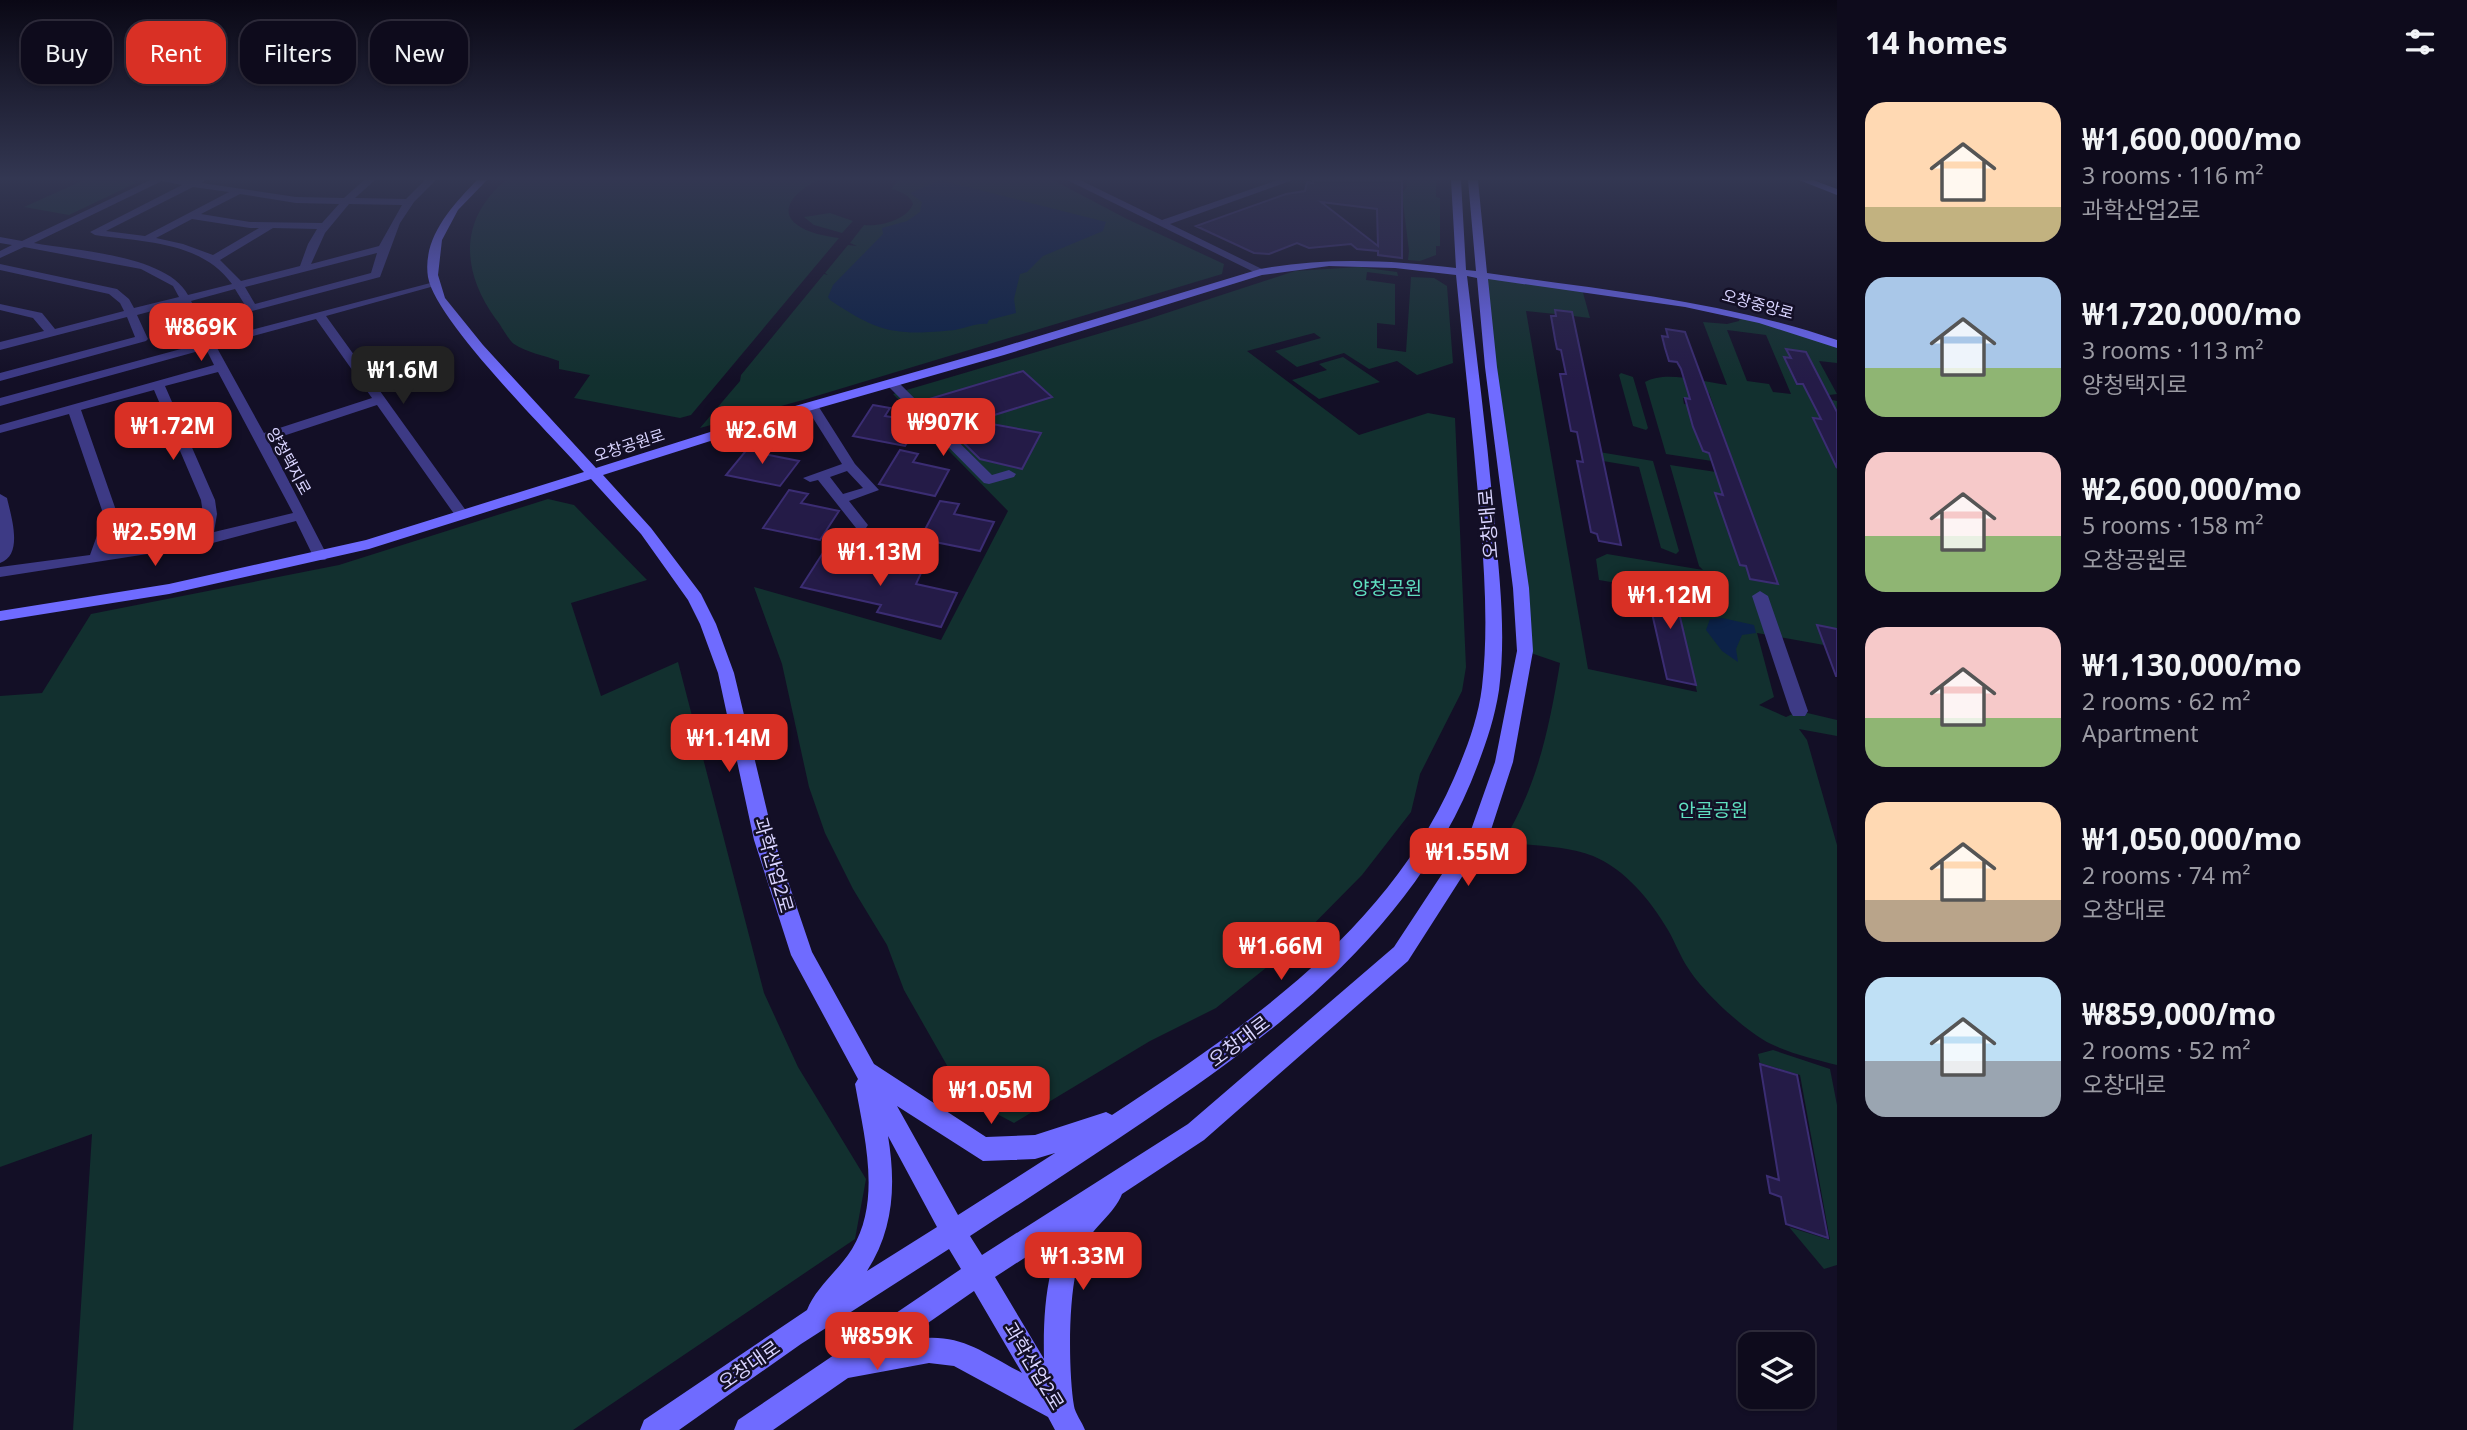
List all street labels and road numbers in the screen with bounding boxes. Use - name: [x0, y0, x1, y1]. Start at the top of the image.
- street label: 오창중앙로: [1720, 284, 1797, 324]
- street label: 양청택지로: [262, 423, 317, 499]
- street label: 오창공원로: [591, 423, 668, 467]
- street label: 오창대로: [1472, 488, 1504, 560]
- street label: 과학산업2로: [748, 814, 800, 916]
- street label: 오창대로: [1203, 1010, 1275, 1072]
- street label: 과학산업2로: [998, 1317, 1070, 1415]
- street label: 오창대로: [713, 1334, 785, 1396]

